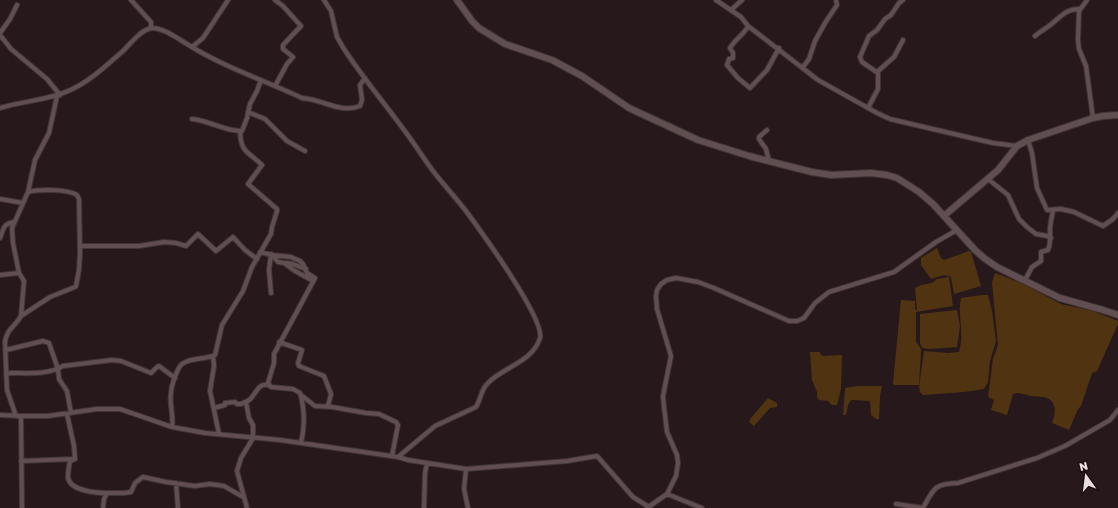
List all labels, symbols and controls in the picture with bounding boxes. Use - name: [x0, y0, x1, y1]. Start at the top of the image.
- north arrow: [1066, 456, 1106, 496]
- text: N: [1078, 458, 1089, 473]

